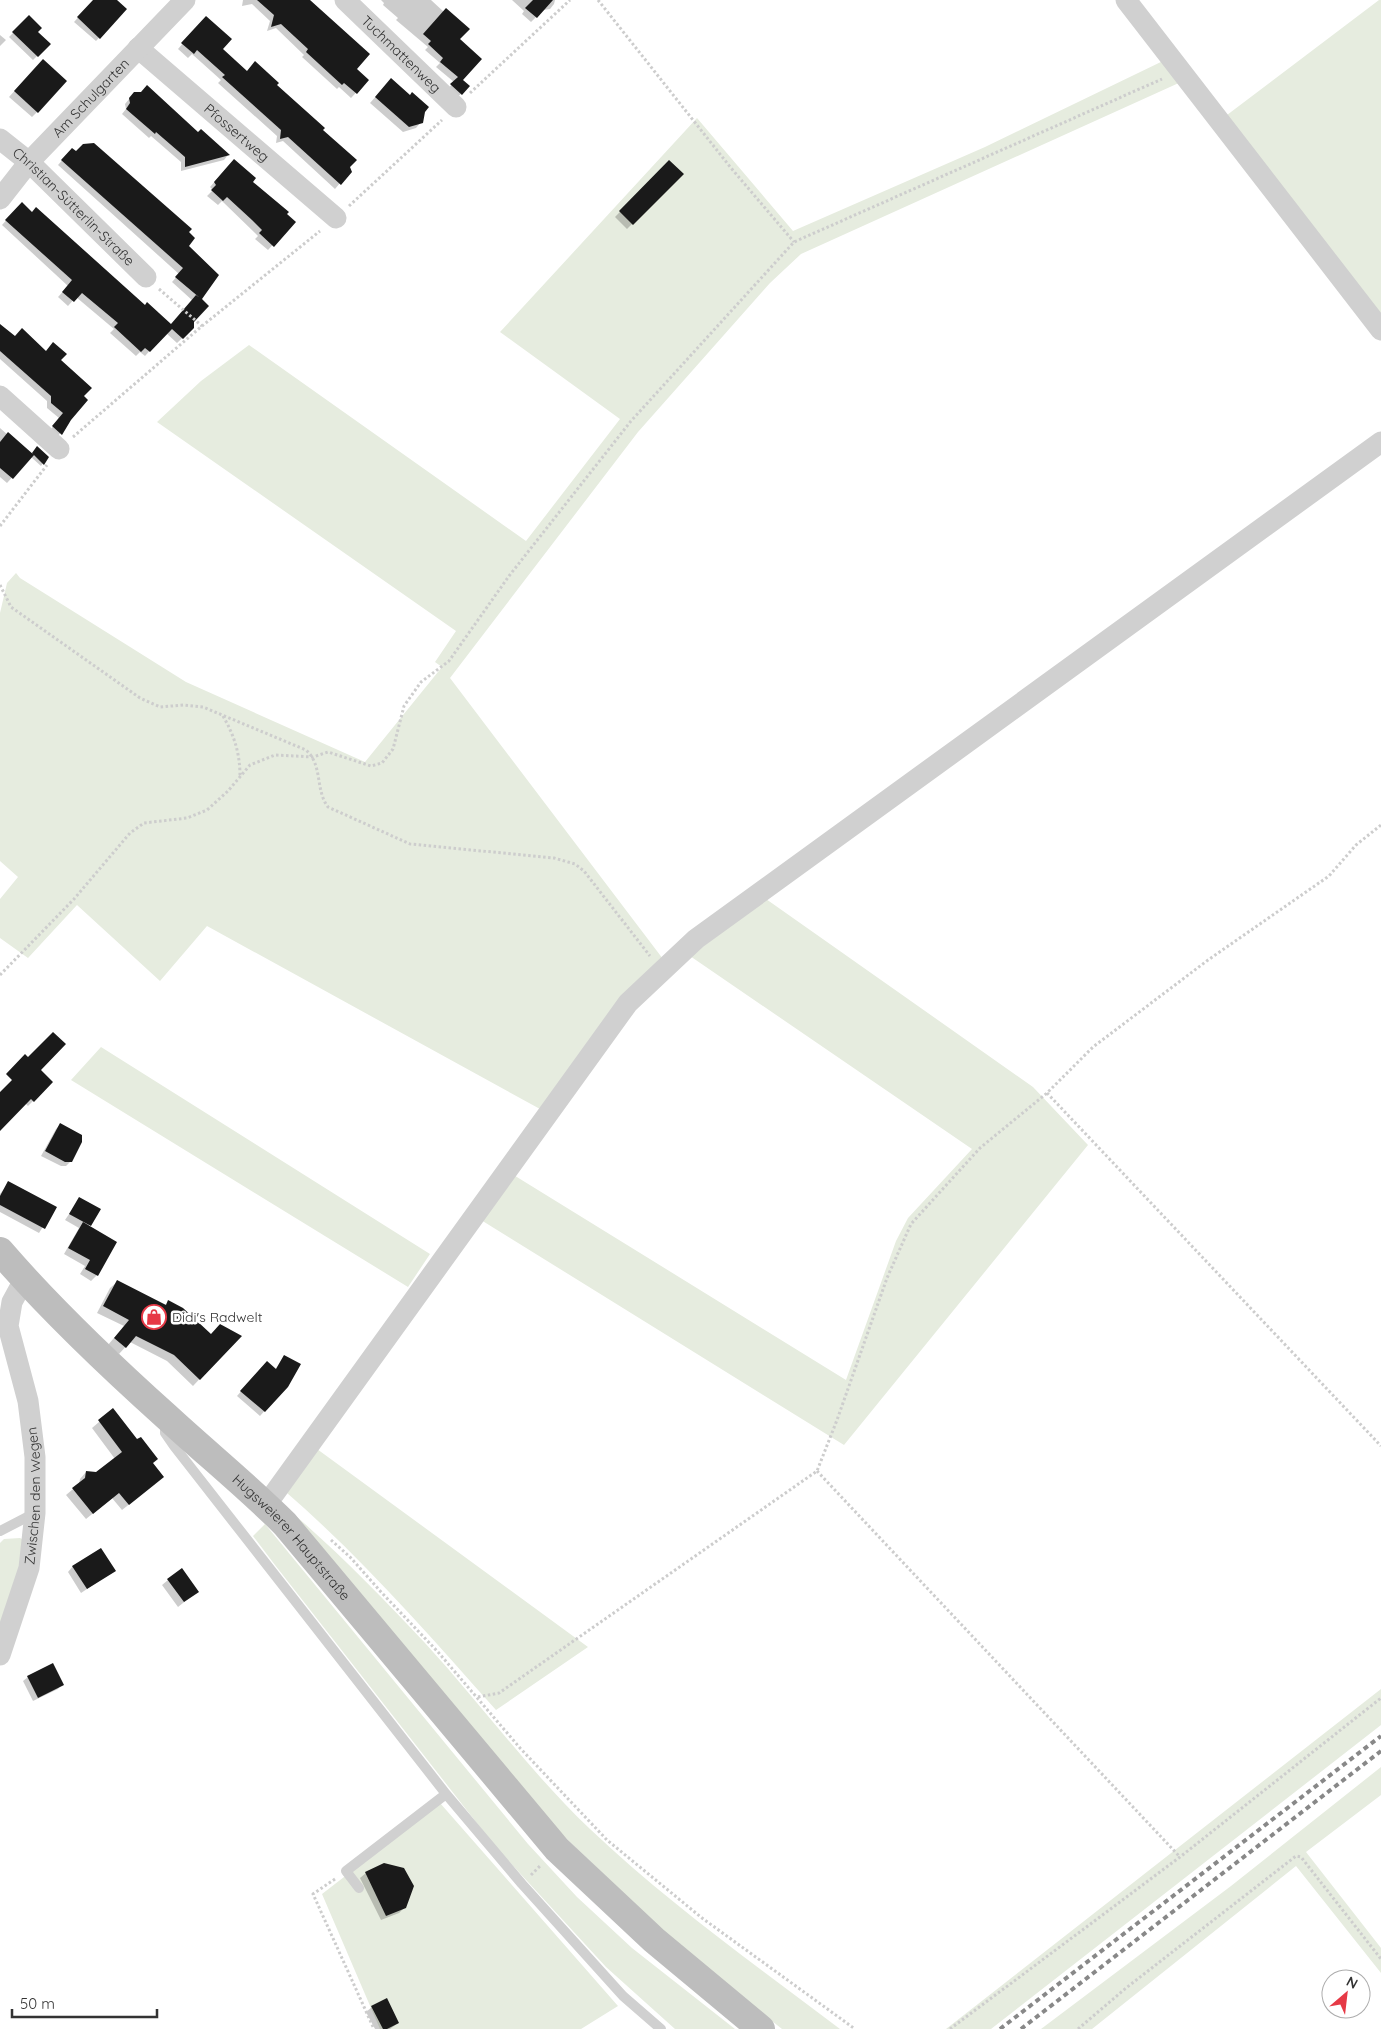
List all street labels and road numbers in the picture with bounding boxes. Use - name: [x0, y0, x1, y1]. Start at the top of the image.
- street label: Tuchmattenweg: [358, 12, 445, 97]
- street label: Am Schulgarten: [48, 55, 133, 141]
- street label: Pfossertweg: [200, 100, 273, 166]
- street label: Christian-Sütterlin-Straße: [9, 143, 138, 270]
- street label: Zwischen den Wegen: [20, 1426, 44, 1566]
- street label: Hugsweierer Hauptstraße: [229, 1470, 354, 1604]

